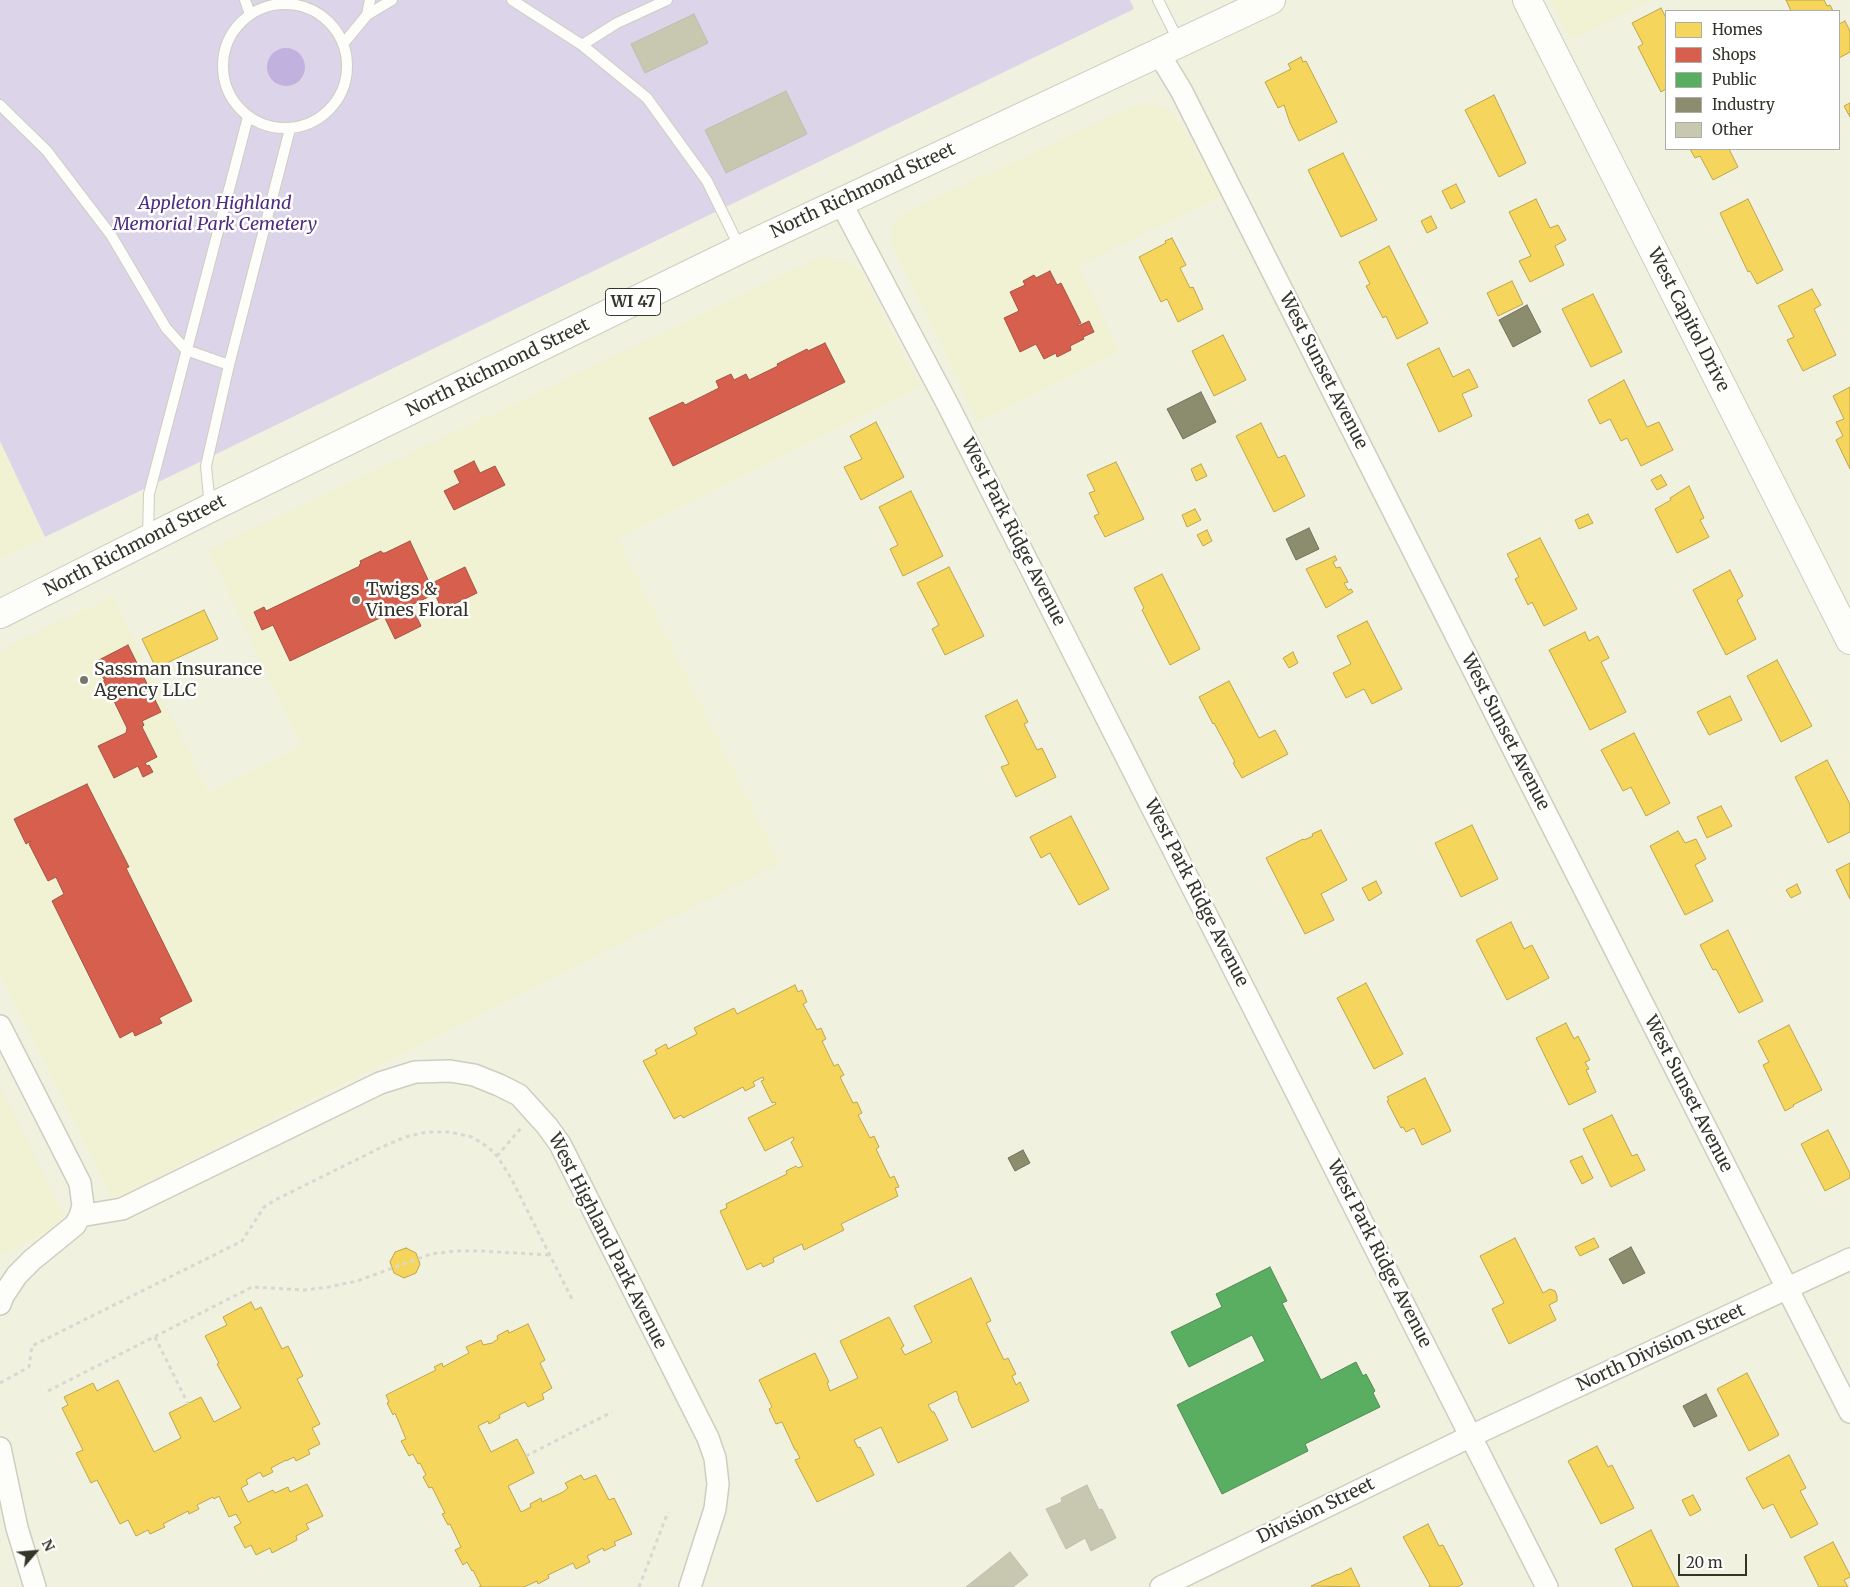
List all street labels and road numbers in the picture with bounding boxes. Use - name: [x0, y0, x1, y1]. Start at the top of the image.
- street label: North Richmond Street: [767, 139, 959, 243]
- street label: West Capitol Drive: [1642, 245, 1734, 395]
- road number: WI 47: [606, 288, 660, 316]
- street label: West Sunset Avenue: [1274, 289, 1372, 453]
- street label: North Richmond Street: [403, 314, 593, 422]
- street label: West Park Ridge Avenue: [956, 435, 1070, 629]
- street label: North Richmond Street: [40, 491, 230, 601]
- street label: West Sunset Avenue: [1456, 650, 1554, 814]
- street label: West Park Ridge Avenue: [1139, 796, 1253, 990]
- street label: West Sunset Avenue: [1639, 1012, 1737, 1176]
- street label: West Highland Park Avenue: [543, 1130, 671, 1352]
- street label: West Park Ridge Avenue: [1322, 1157, 1436, 1351]
- street label: North Division Street: [1573, 1300, 1749, 1396]
- street label: Division Street: [1254, 1473, 1378, 1549]

